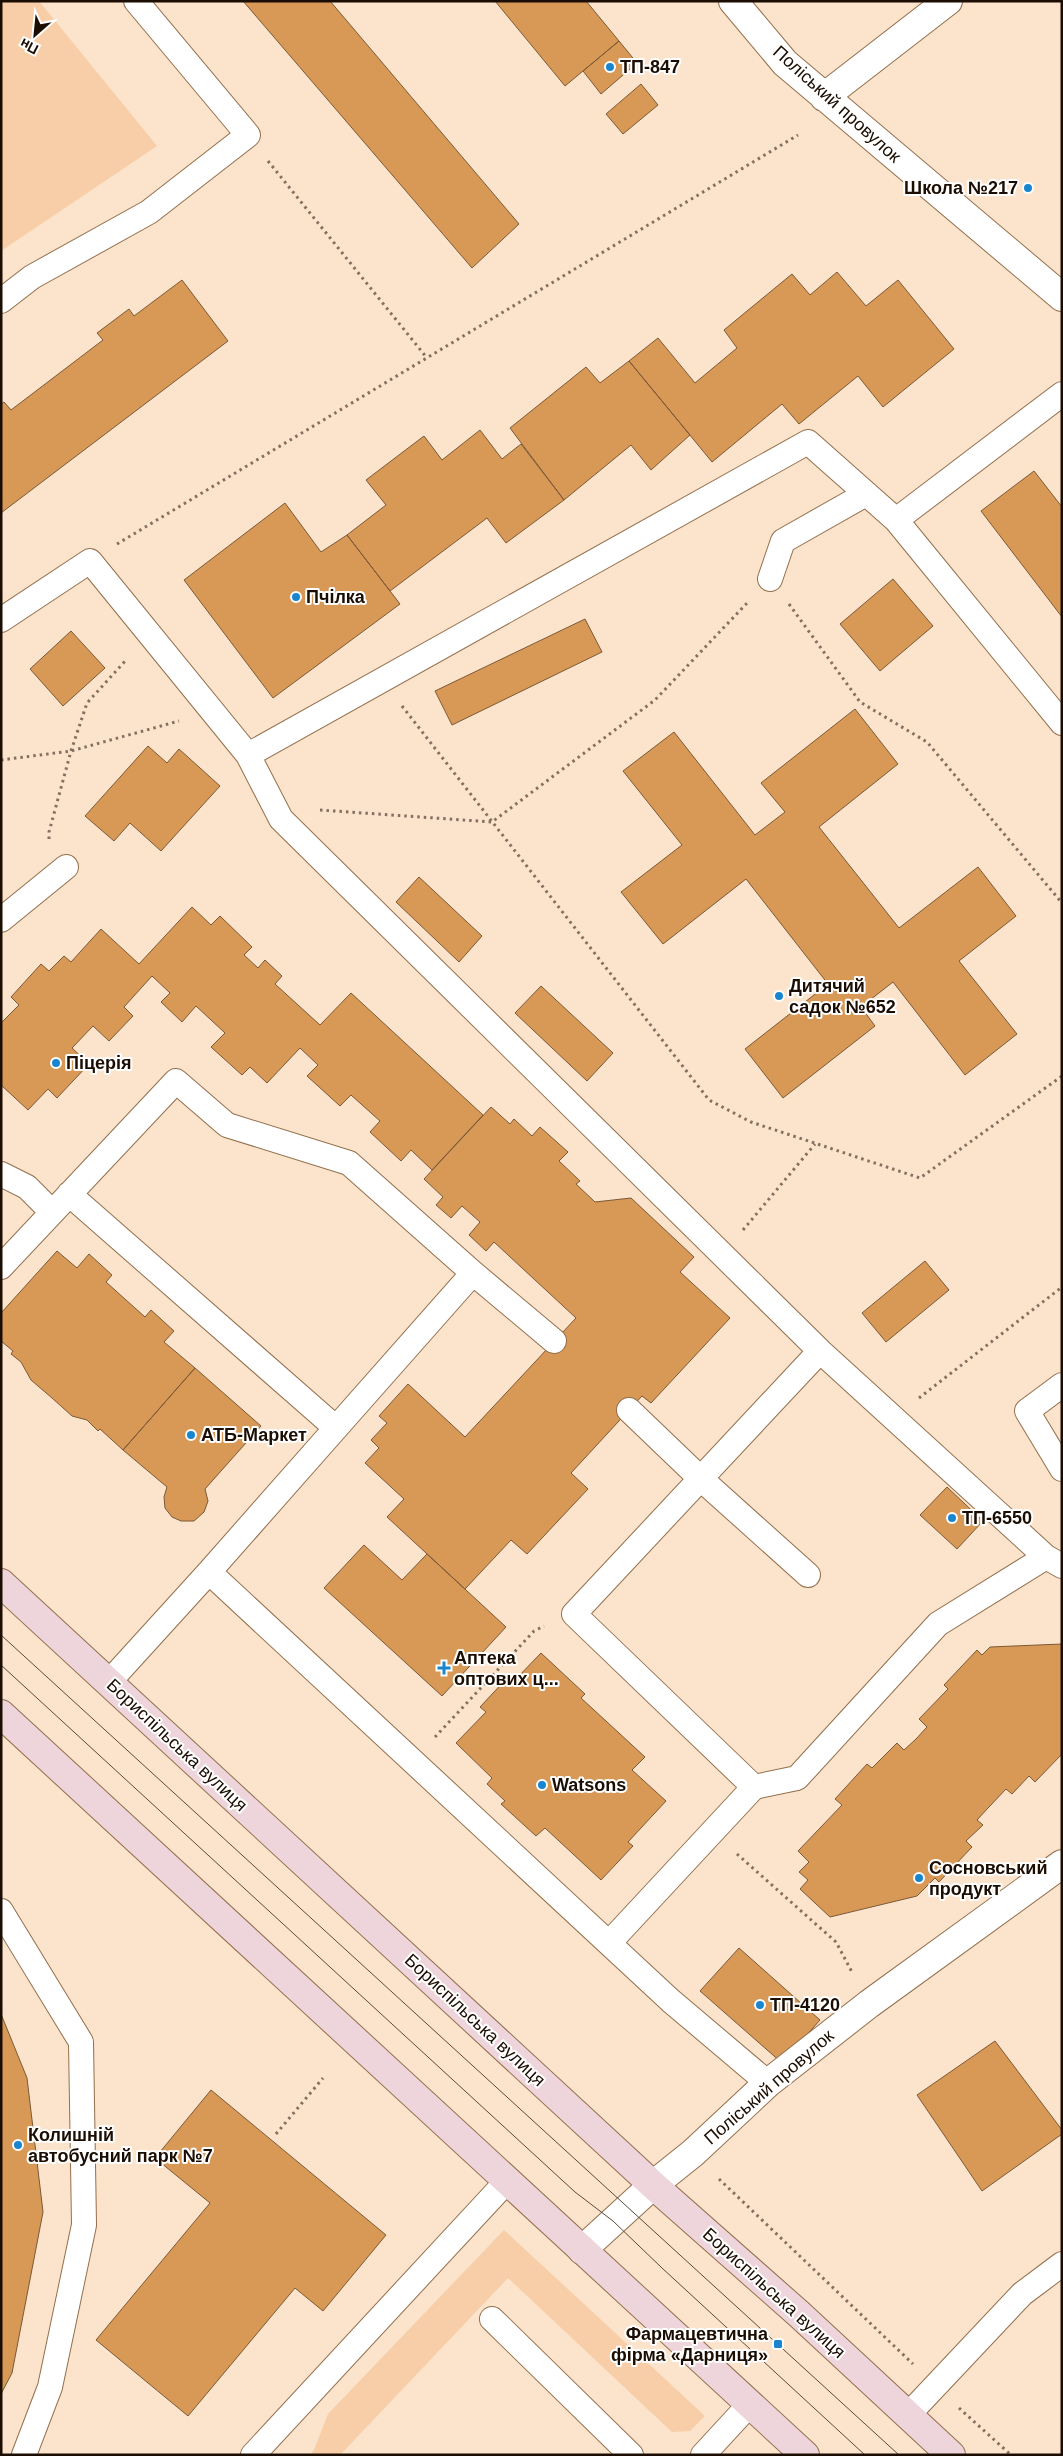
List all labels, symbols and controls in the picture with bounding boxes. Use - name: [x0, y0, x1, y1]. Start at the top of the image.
- north arrow: [10, 10, 60, 60]
- text: Пн: [17, 35, 41, 58]
- street label: Поліський провулок: [769, 42, 905, 167]
- place label: ТП-847: [620, 57, 680, 77]
- marker: ТП-847: [604, 61, 616, 73]
- place label: Школа №217: [904, 178, 1018, 198]
- marker: Школа №217: [1022, 182, 1034, 194]
- place label: Пчілка: [306, 587, 366, 607]
- marker: Пчілка: [290, 591, 302, 603]
- place label: Дитячий садок №652: [789, 976, 896, 1017]
- marker: Дитячий садок №652: [773, 990, 785, 1002]
- place label: Піцерія: [66, 1053, 132, 1073]
- marker: Піцерія: [50, 1057, 62, 1069]
- place label: АТБ-Маркет: [201, 1425, 307, 1445]
- marker: АТБ-Маркет: [185, 1429, 197, 1441]
- place label: ТП-6550: [962, 1508, 1032, 1528]
- marker: ТП-6550: [946, 1512, 958, 1524]
- place label: Аптека оптових ц...: [454, 1648, 559, 1689]
- marker: Аптека оптових ц...: [438, 1662, 450, 1674]
- street label: Бориспільська вулиця: [103, 1675, 251, 1815]
- place label: Watsons: [552, 1775, 626, 1795]
- marker: Watsons: [536, 1779, 548, 1791]
- place label: Сосновський продукт: [929, 1858, 1047, 1899]
- marker: Сосновський продукт: [913, 1872, 925, 1884]
- street label: Бориспільська вулиця: [401, 1950, 549, 2090]
- place label: ТП-4120: [770, 1995, 840, 2015]
- marker: ТП-4120: [754, 1999, 766, 2011]
- street label: Поліський провулок: [700, 2025, 838, 2149]
- place label: Колишній автобусний парк №7: [28, 2125, 213, 2166]
- marker: Колишній автобусний парк №7: [12, 2139, 24, 2151]
- street label: Бориспільська вулиця: [699, 2224, 849, 2362]
- place label: Фармацевтична фірма «Дарниця»: [611, 2324, 769, 2365]
- marker: Фармацевтична фірма «Дарниця»: [772, 2338, 784, 2350]

